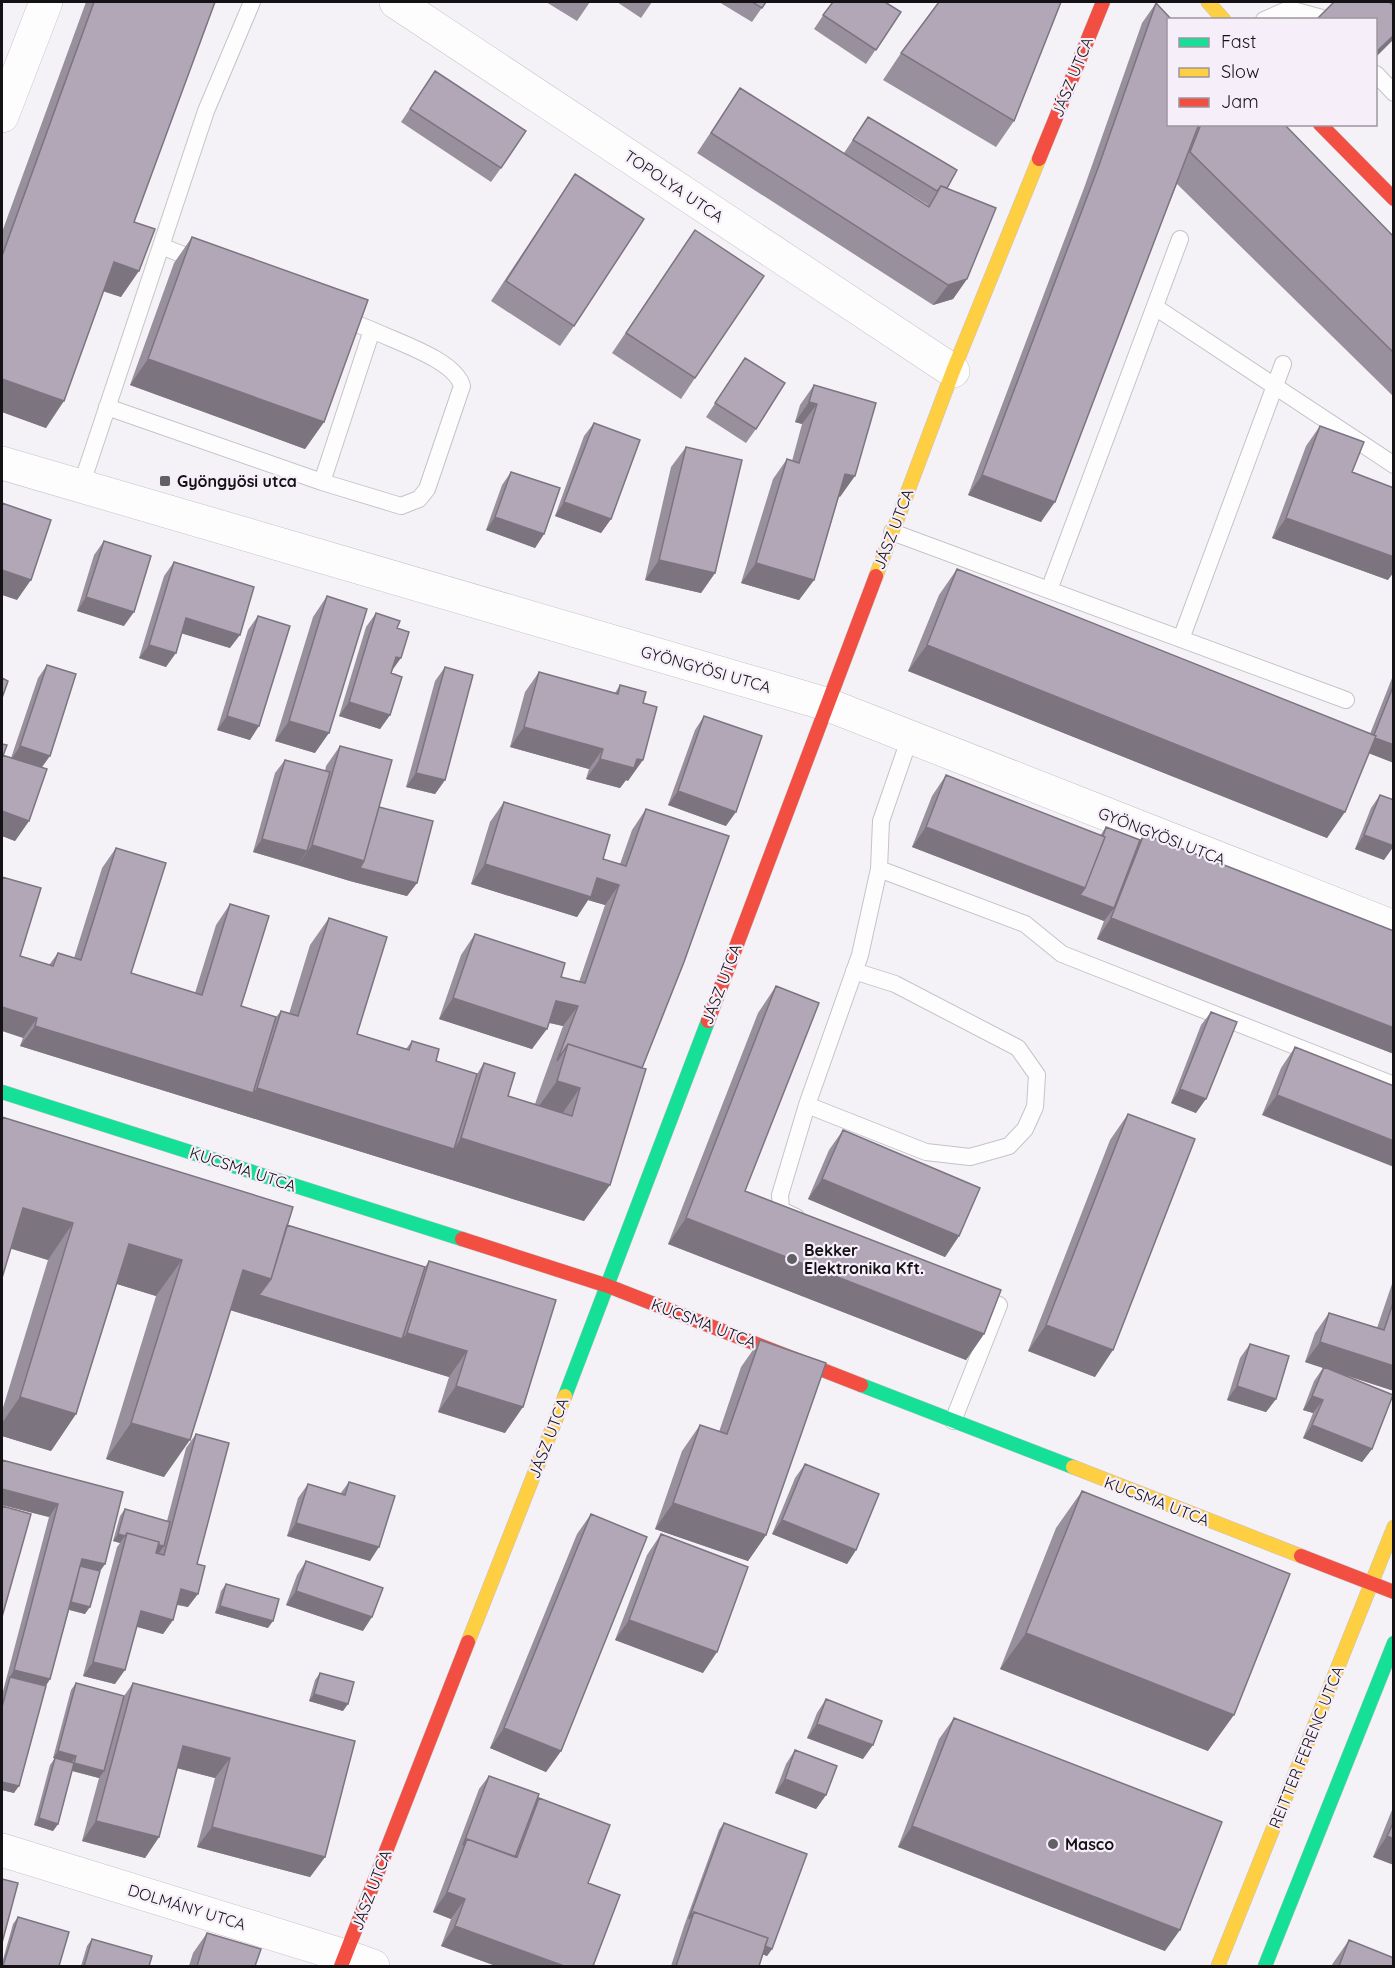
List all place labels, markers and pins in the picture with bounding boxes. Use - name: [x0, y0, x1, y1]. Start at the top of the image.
- place label: Gyöngyösi utca: [177, 471, 297, 491]
- marker: Gyöngyösi utca: [158, 474, 172, 488]
- place label: Bekker Elektronika Kft.: [804, 1240, 924, 1278]
- marker: Bekker Elektronika Kft.: [785, 1252, 799, 1266]
- place label: Masco: [1065, 1834, 1114, 1854]
- marker: Masco: [1046, 1837, 1060, 1851]

